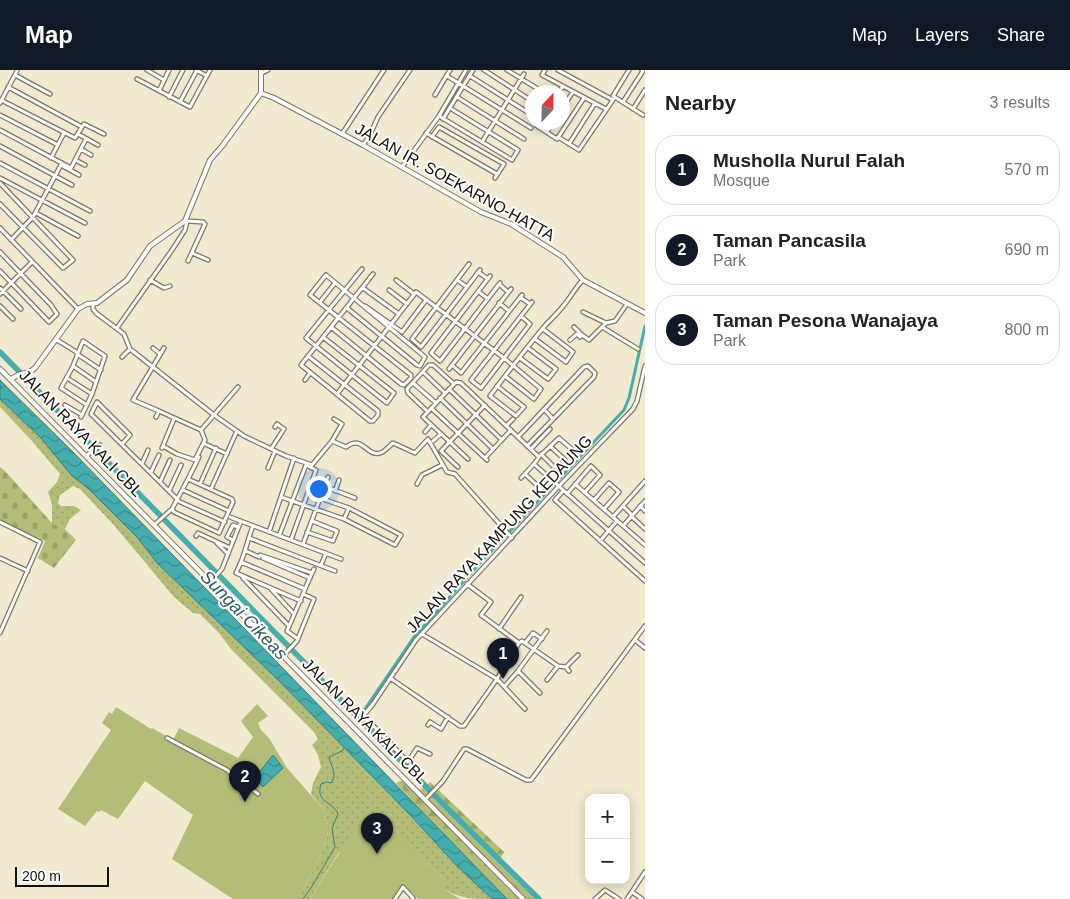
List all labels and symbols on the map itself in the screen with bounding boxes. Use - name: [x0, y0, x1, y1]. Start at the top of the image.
- north arrow: [525, 85, 570, 130]
- street label: JALAN IR. SOEKARNO-HATTA: [352, 120, 558, 244]
- street label: JALAN RAYA KALI CBL: [16, 366, 146, 500]
- street label: JALAN RAYA KAMPUNG KEDAUNG: [403, 432, 595, 636]
- your location: [306, 476, 332, 502]
- water label: Sungai Cikeas: [196, 566, 292, 664]
- pin: 1: [487, 638, 519, 679]
- street label: JALAN RAYA KALI CBL: [299, 655, 431, 787]
- pin: 2: [229, 761, 261, 802]
- pin: 3: [361, 813, 393, 854]
- scale bar: [15, 864, 109, 887]

